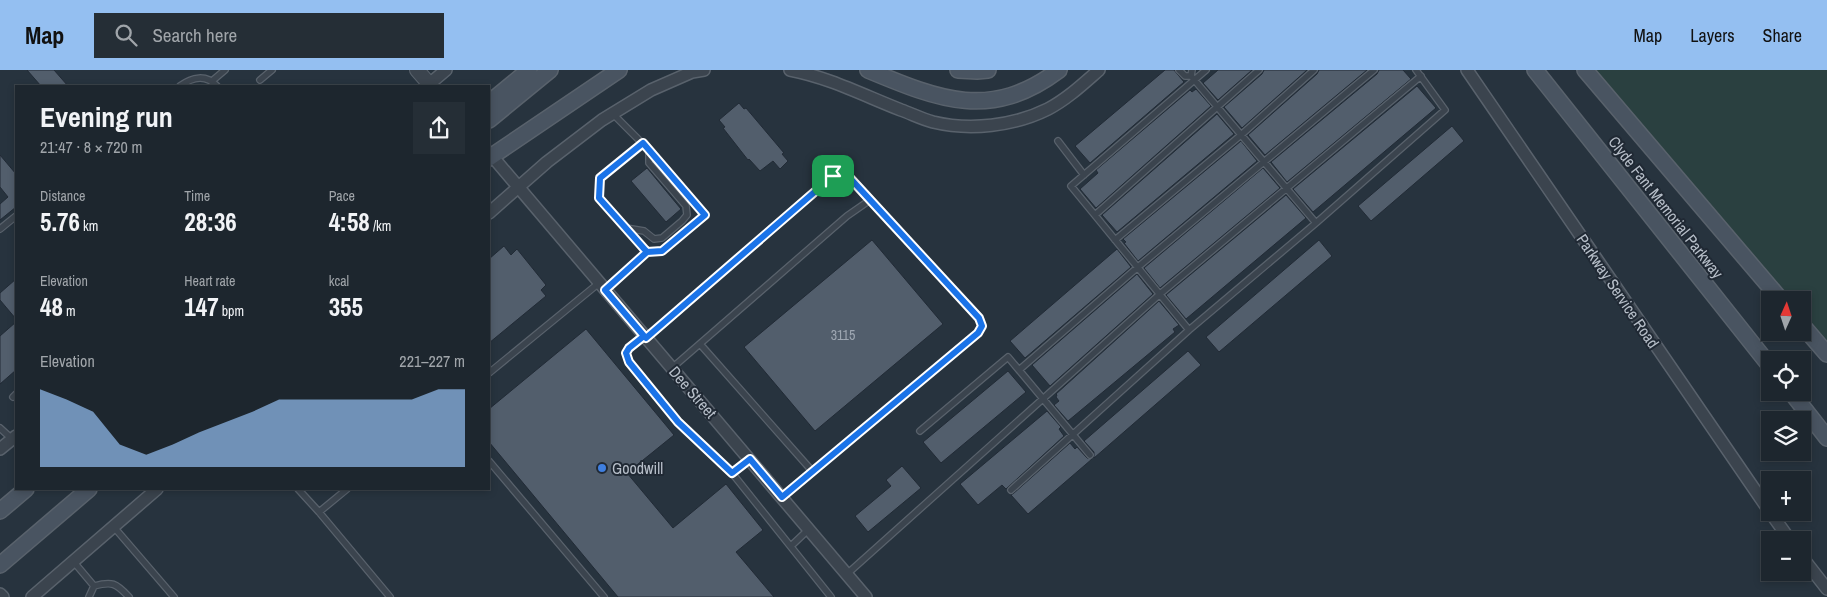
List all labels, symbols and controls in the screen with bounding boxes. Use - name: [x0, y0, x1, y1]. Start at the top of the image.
- search box: [94, 13, 444, 58]
- text: Map: [25, 19, 64, 51]
- icon: search: [112, 21, 140, 49]
- text: Search here: [152, 22, 237, 48]
- text: Map: [1634, 23, 1662, 48]
- text: Layers: [1690, 23, 1735, 48]
- text: Share: [1763, 23, 1802, 48]
- text: Evening run: [40, 98, 173, 136]
- button: share: [413, 102, 465, 154]
- street label: Clyde Fant Memorial Parkway: [1603, 131, 1729, 283]
- text: 21:47 · 8 × 720 m: [40, 136, 143, 158]
- pin: [812, 155, 854, 197]
- icon: arrive: [819, 162, 847, 190]
- text: Distance: [40, 187, 85, 205]
- text: Time: [184, 187, 210, 205]
- text: Pace: [329, 187, 355, 205]
- text: 5.76: [40, 205, 80, 239]
- text: 28:36: [184, 205, 237, 239]
- text: 4:58: [329, 205, 370, 239]
- text: km: [80, 217, 98, 235]
- text: /km: [370, 217, 391, 235]
- street label: Parkway Service Road: [1572, 230, 1664, 352]
- text: Elevation: [40, 272, 88, 290]
- text: Heart rate: [184, 272, 235, 290]
- text: kcal: [329, 272, 349, 290]
- text: 48: [40, 290, 63, 324]
- text: 147: [184, 290, 219, 324]
- text: 355: [329, 290, 363, 324]
- north arrow: [1761, 291, 1811, 341]
- map controls: [1761, 291, 1811, 581]
- text: m: [63, 302, 76, 320]
- text: bpm: [219, 302, 244, 320]
- house number: 3115: [831, 326, 855, 344]
- text: Elevation: [40, 350, 95, 372]
- text: 221–227 m: [399, 350, 465, 372]
- button: locate: [1761, 351, 1811, 401]
- street label: Dee Street: [664, 361, 722, 423]
- button: layers: [1761, 411, 1811, 461]
- place label: Goodwill: [612, 457, 663, 479]
- marker: Goodwill: [596, 462, 608, 474]
- button: +: [1761, 471, 1811, 521]
- button: −: [1761, 531, 1811, 581]

